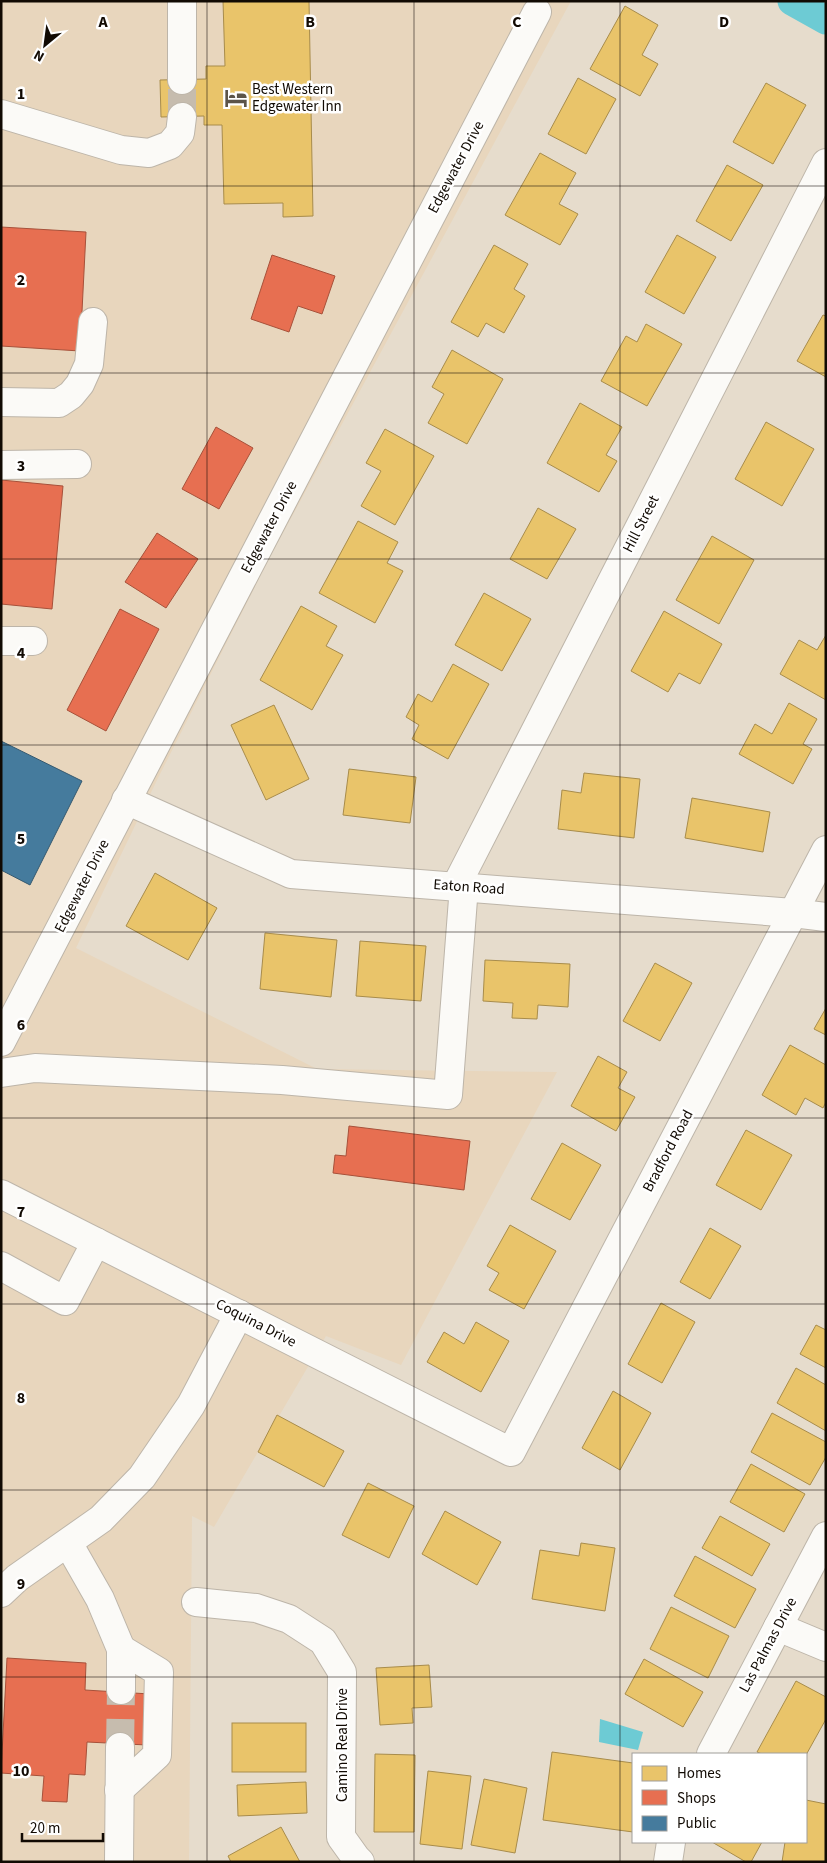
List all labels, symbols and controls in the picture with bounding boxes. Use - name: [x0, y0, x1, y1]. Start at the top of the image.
- text: A: [97, 11, 108, 33]
- text: B: [305, 11, 315, 33]
- text: C: [512, 11, 522, 33]
- text: D: [719, 11, 729, 33]
- north arrow: [20, 20, 70, 70]
- text: N: [30, 44, 48, 66]
- place label: Best Western Edgewater Inn: [252, 79, 342, 117]
- text: 1: [17, 83, 25, 105]
- hotel icon: Best Western Edgewater Inn: [223, 85, 249, 111]
- street label: Edgewater Drive: [423, 117, 489, 217]
- text: 2: [17, 269, 25, 291]
- text: 3: [17, 455, 25, 477]
- street label: Edgewater Drive: [236, 477, 302, 577]
- street label: Hill Street: [618, 492, 664, 556]
- text: 4: [17, 642, 26, 664]
- text: 5: [17, 828, 25, 850]
- street label: Edgewater Drive: [49, 836, 115, 936]
- street label: Eaton Road: [433, 874, 505, 900]
- text: 6: [17, 1014, 25, 1036]
- street label: Bradford Road: [637, 1106, 699, 1196]
- text: 7: [17, 1201, 25, 1223]
- street label: Coquina Drive: [212, 1294, 300, 1352]
- text: 8: [17, 1387, 25, 1409]
- text: 9: [17, 1573, 25, 1595]
- street label: Las Palmas Drive: [734, 1594, 802, 1696]
- street label: Camino Real Drive: [332, 1688, 353, 1802]
- legend: [632, 1753, 807, 1843]
- text: 10: [13, 1760, 29, 1782]
- text: Homes: [677, 1763, 721, 1784]
- text: Shops: [677, 1788, 716, 1809]
- scale bar: [22, 1810, 104, 1842]
- text: Public: [677, 1813, 716, 1834]
- text: 20 m: [30, 1818, 60, 1839]

